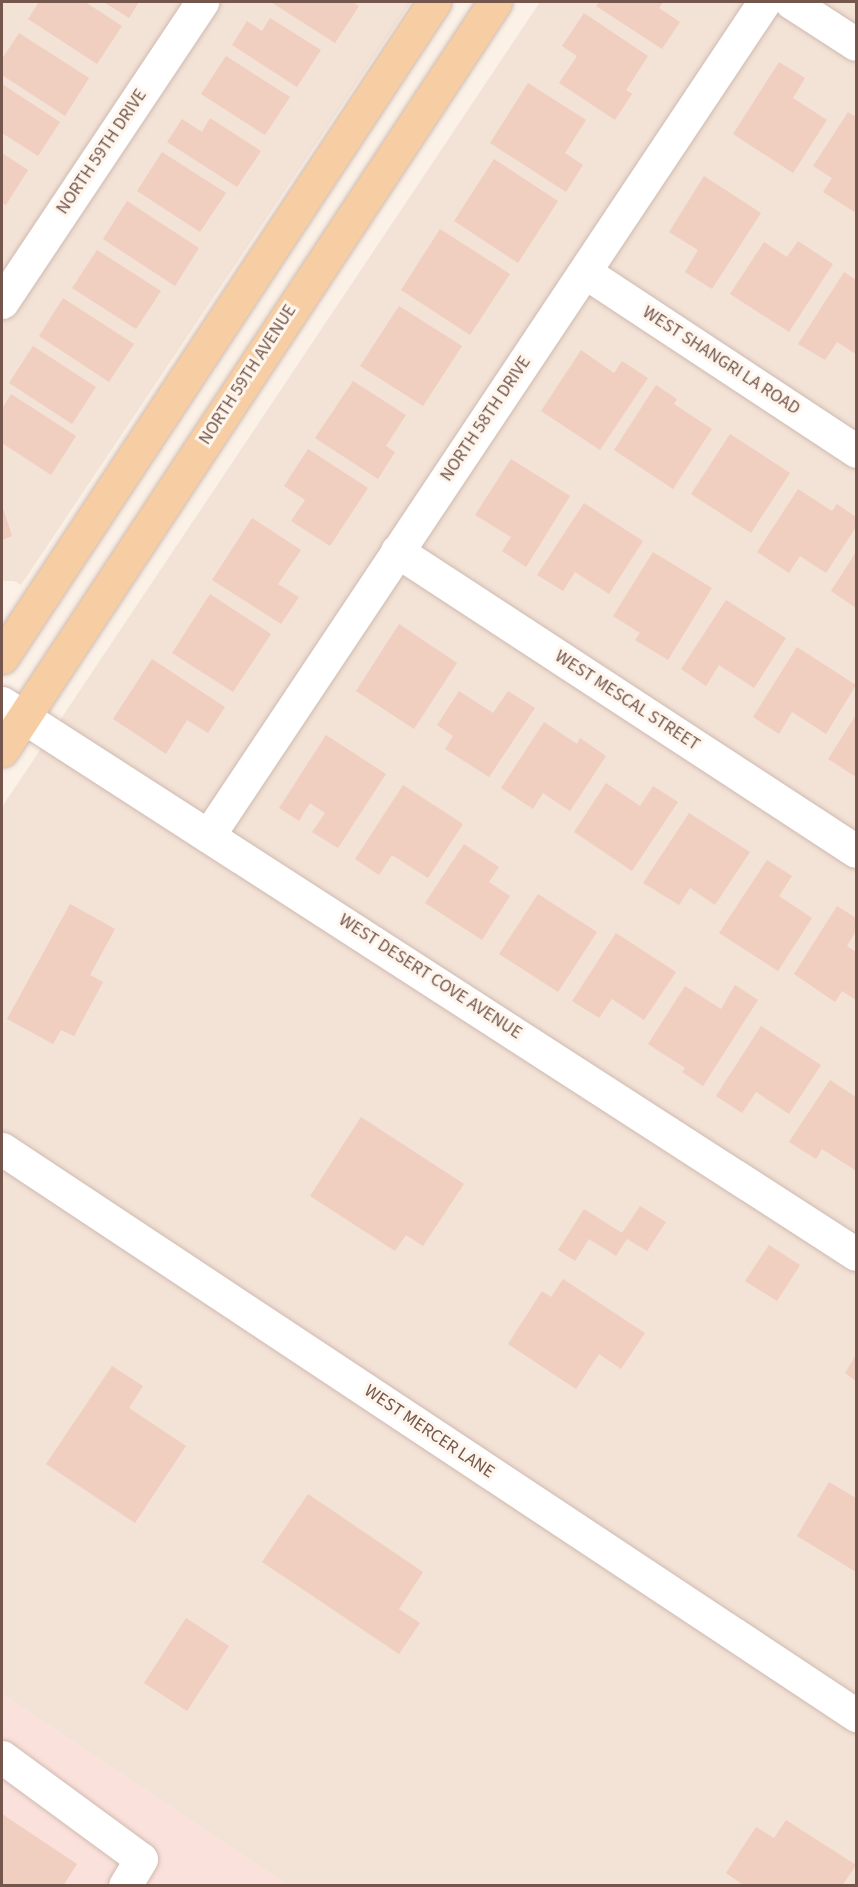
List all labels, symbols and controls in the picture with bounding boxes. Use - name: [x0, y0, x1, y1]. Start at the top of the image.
- street label: NORTH 59TH DRIVE: [52, 85, 152, 219]
- street label: NORTH 59TH AVENUE: [195, 301, 301, 449]
- street label: WEST SHANGRI LA ROAD: [638, 302, 804, 420]
- street label: NORTH 58TH DRIVE: [436, 352, 536, 486]
- street label: WEST MESCAL STREET: [550, 646, 704, 756]
- street label: WEST DESERT COVE AVENUE: [334, 910, 526, 1044]
- street label: WEST MERCER LANE: [360, 1380, 498, 1484]

